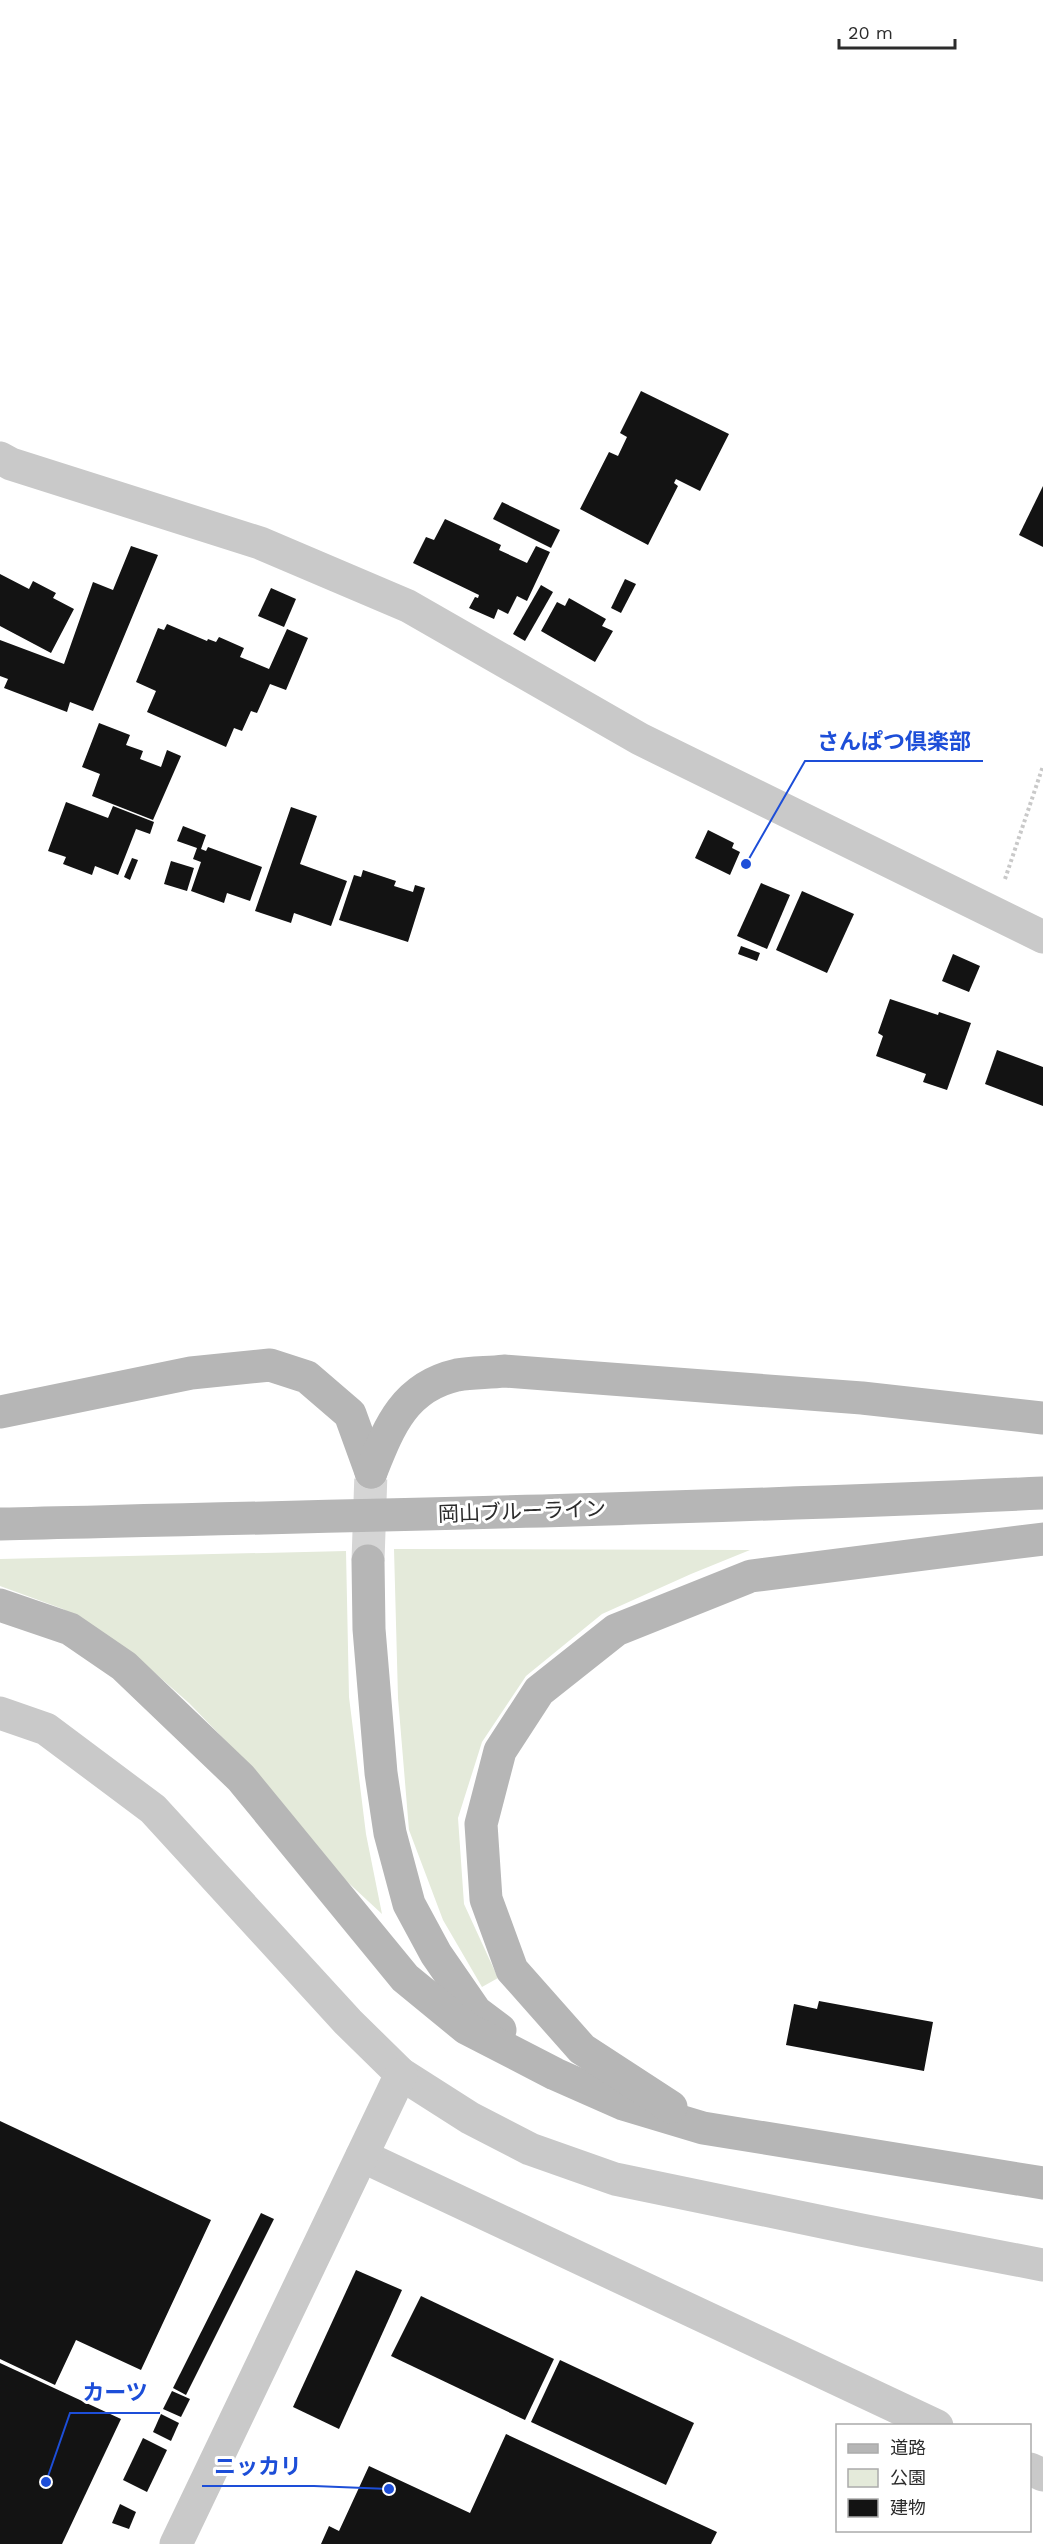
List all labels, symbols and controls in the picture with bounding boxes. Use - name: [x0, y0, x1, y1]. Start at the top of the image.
- scale bar: [839, 12, 954, 50]
- text: 20 m: [848, 22, 893, 43]
- callout: さんぱつ倶楽部: [805, 721, 983, 761]
- text: さんぱつ倶楽部: [817, 729, 971, 754]
- street label: 岡山ブルーライン: [438, 1496, 606, 1526]
- callout: カーツ: [70, 2373, 160, 2413]
- text: カーツ: [82, 2380, 148, 2405]
- legend: [836, 2424, 1031, 2532]
- text: 道路: [890, 2437, 926, 2458]
- callout: ニッカリ: [202, 2446, 314, 2486]
- text: ニッカリ: [214, 2454, 302, 2479]
- text: 公園: [890, 2467, 926, 2488]
- text: 建物: [890, 2497, 926, 2518]

